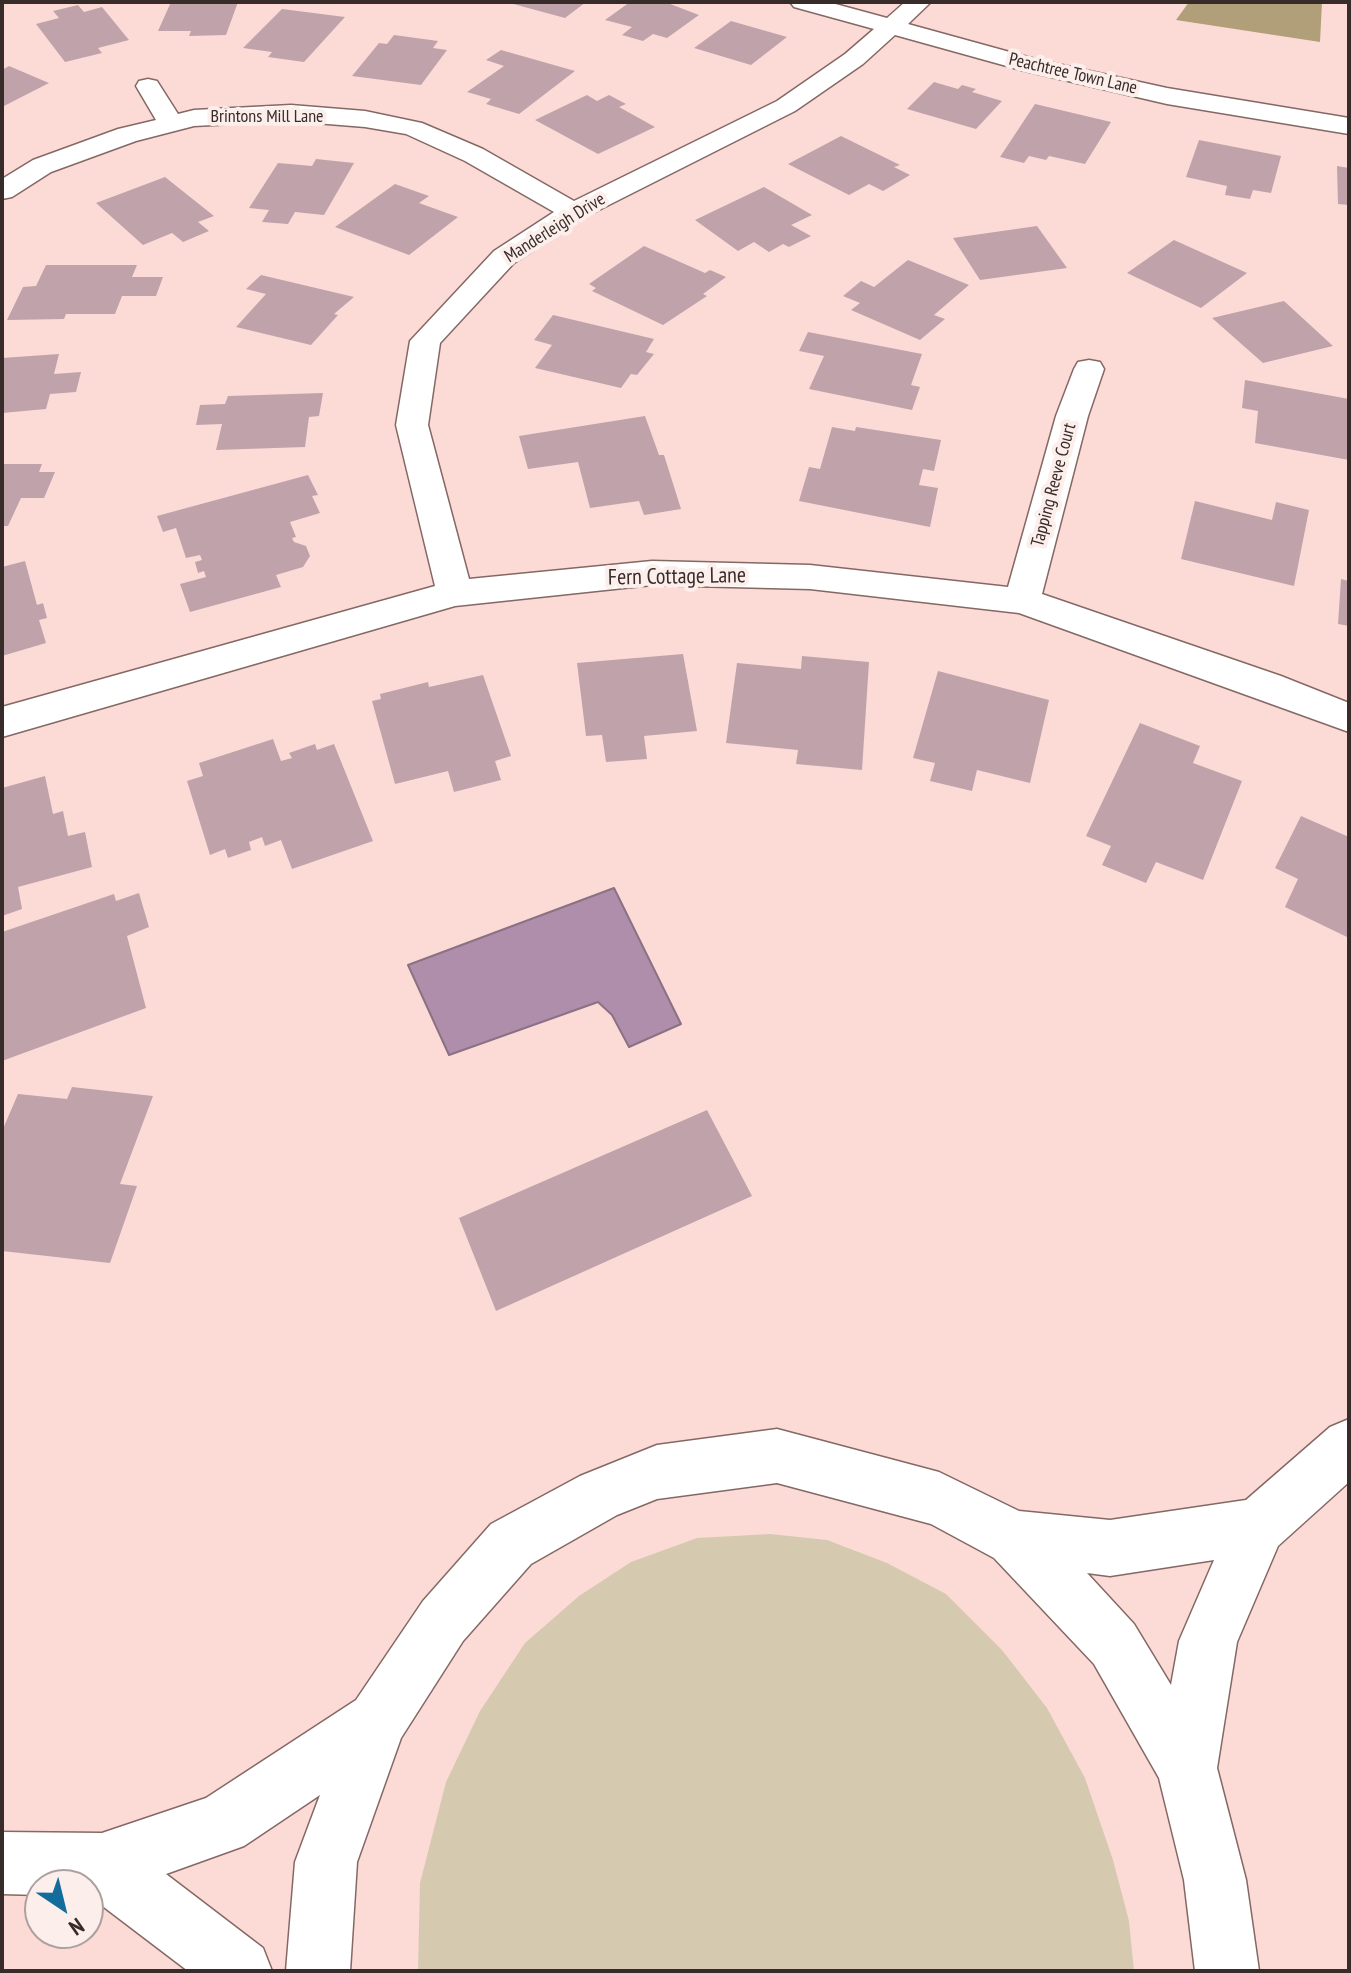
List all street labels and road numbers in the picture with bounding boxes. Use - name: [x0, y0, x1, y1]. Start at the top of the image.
- street label: Peachtree Town Lane: [1007, 49, 1139, 99]
- street label: Brintons Mill Lane: [211, 106, 323, 128]
- street label: Manderleigh Drive: [501, 189, 609, 267]
- street label: Tapping Reeve Court: [1027, 421, 1081, 549]
- street label: Fern Cottage Lane: [608, 563, 746, 591]

